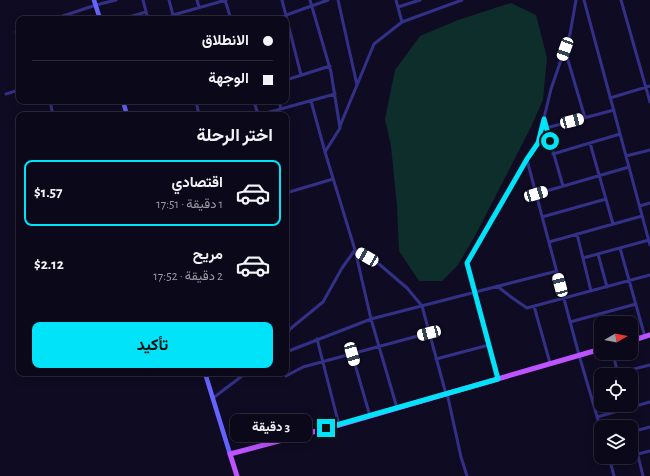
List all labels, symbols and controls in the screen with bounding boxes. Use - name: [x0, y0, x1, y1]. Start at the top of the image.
- text: الانطلاق: [202, 33, 249, 48]
- car: [555, 36, 575, 62]
- text: الوجهة: [208, 71, 249, 86]
- car: [559, 112, 585, 130]
- text: اختر الرحلة: [196, 127, 273, 145]
- route start: [541, 132, 559, 150]
- text: اقتصادي: [171, 175, 223, 190]
- icon: car: [235, 175, 271, 211]
- text: $1.57: [34, 185, 63, 200]
- car: [523, 185, 549, 203]
- text: 1 دقيقة · 17:51: [156, 198, 223, 211]
- car: [354, 246, 380, 268]
- text: مريح: [193, 247, 223, 262]
- icon: car: [235, 247, 271, 283]
- text: $2.12: [34, 257, 64, 272]
- text: 2 دقيقة · 17:52: [153, 270, 223, 283]
- car: [551, 272, 569, 298]
- north arrow: [594, 316, 638, 360]
- map controls: [594, 316, 638, 464]
- button: تأكيد: [32, 322, 273, 368]
- car: [416, 324, 442, 342]
- car: [343, 341, 361, 367]
- button: locate: [594, 368, 638, 412]
- callout: 3 دقيقة: [230, 414, 312, 442]
- route end: [317, 419, 335, 437]
- button: layers: [594, 420, 638, 464]
- text: 3 دقيقة: [252, 421, 290, 434]

